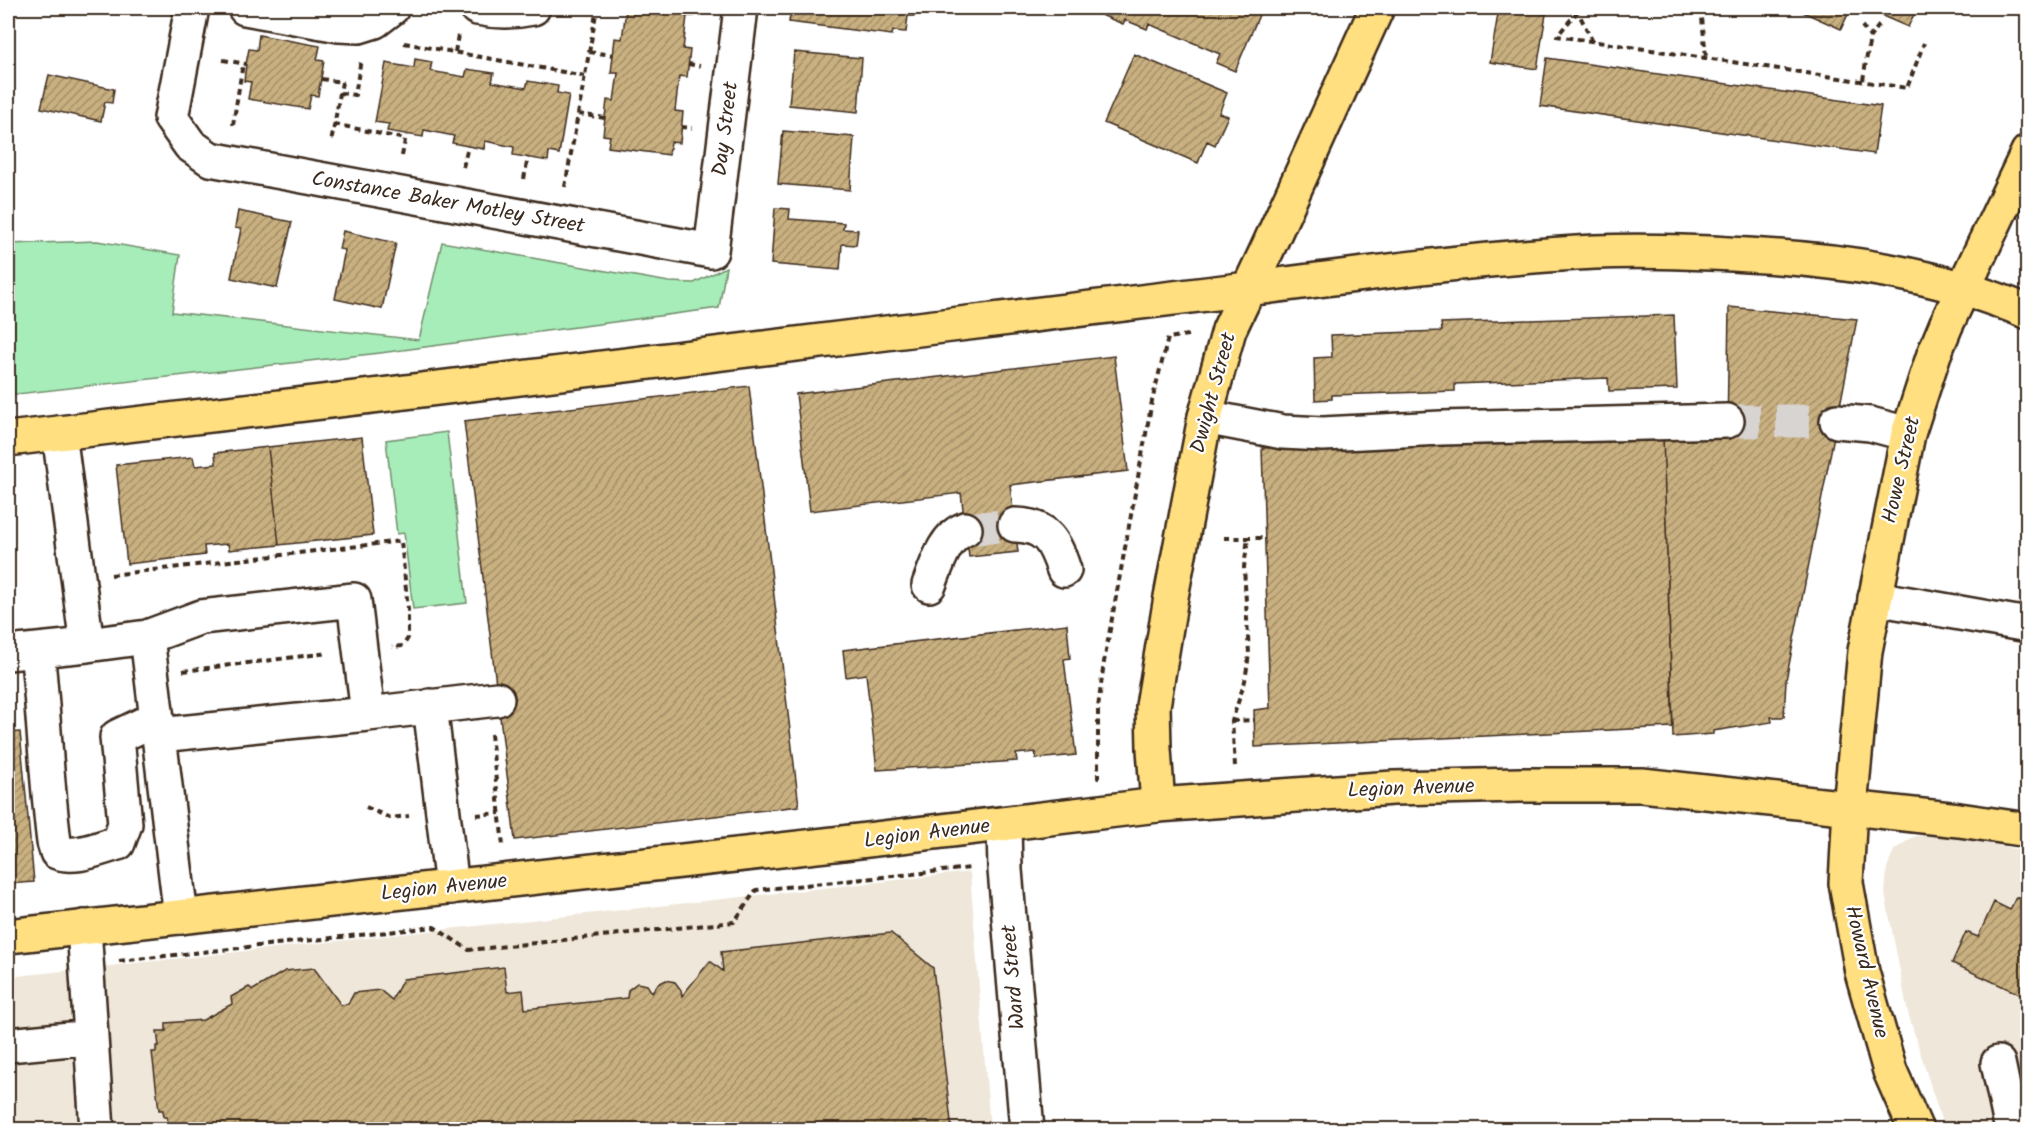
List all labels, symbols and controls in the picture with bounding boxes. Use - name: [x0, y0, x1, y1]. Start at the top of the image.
- street label: Day Street: [704, 79, 748, 178]
- street label: Constance Baker Motley Street: [309, 163, 588, 243]
- street label: Dwight Street: [1182, 328, 1246, 457]
- street label: Howe Street: [1874, 412, 1931, 527]
- street label: Legion Avenue: [1347, 770, 1476, 808]
- street label: Legion Avenue: [862, 810, 993, 858]
- street label: Legion Avenue: [379, 865, 509, 911]
- street label: Howard Avenue: [1835, 902, 1897, 1042]
- street label: Ward Street: [993, 922, 1035, 1031]

